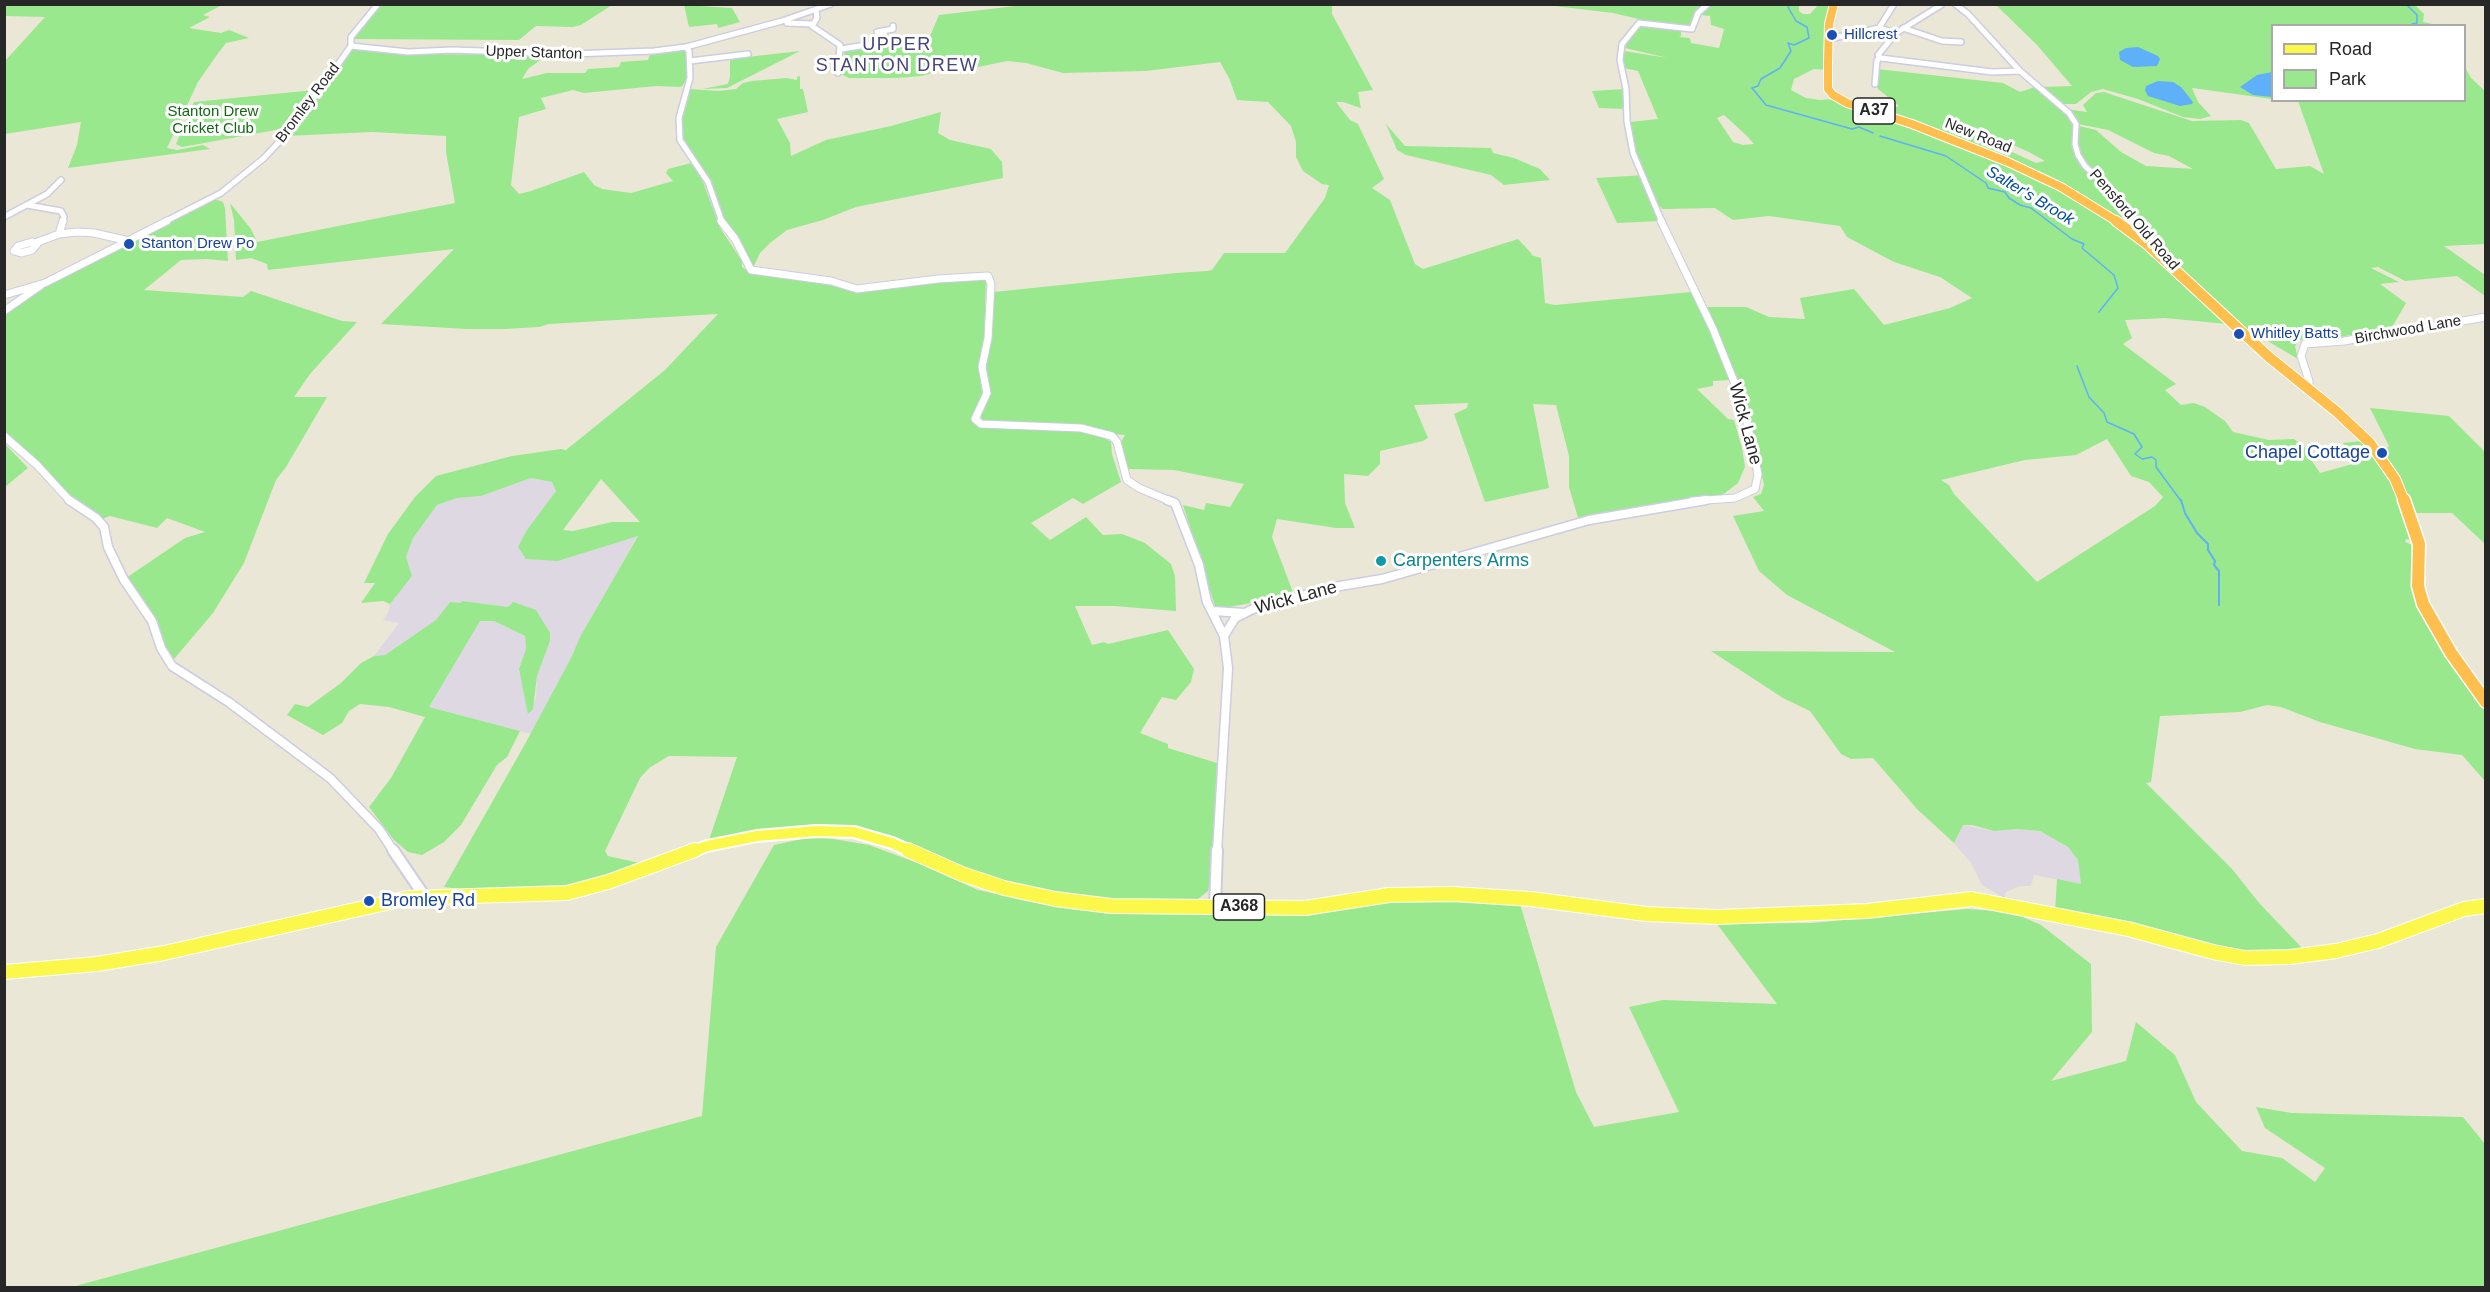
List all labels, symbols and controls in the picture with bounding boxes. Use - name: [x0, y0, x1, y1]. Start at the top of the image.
- legend: [2271, 24, 2466, 102]
- place label: Hillcrest: [1844, 26, 1897, 44]
- marker: Hillcrest: [1825, 28, 1839, 42]
- district label: UPPER STANTON DREW: [816, 34, 978, 76]
- text: Road: [2329, 39, 2372, 59]
- street label: Upper Stanton: [485, 42, 583, 64]
- street label: Bromley Road: [272, 60, 344, 146]
- text: Park: [2329, 69, 2366, 89]
- road number: A37: [1853, 98, 1895, 124]
- park label: Stanton Drew Cricket Club: [168, 103, 258, 138]
- street label: New Road: [1942, 115, 2014, 157]
- water label: Salter's Brook: [1983, 162, 2077, 230]
- street label: Pensford Old Road: [2085, 166, 2183, 274]
- place label: Stanton Drew Po: [141, 235, 254, 253]
- marker: Stanton Drew Po: [122, 237, 136, 251]
- street label: Birchwood Lane: [2353, 312, 2463, 348]
- place label: Whitley Batts: [2251, 325, 2339, 343]
- marker: Whitley Batts: [2232, 327, 2246, 341]
- street label: Wick Lane: [1724, 381, 1766, 467]
- place label: Chapel Cottage: [2245, 442, 2370, 464]
- marker: Chapel Cottage: [2375, 446, 2389, 460]
- place label: Carpenters Arms: [1393, 550, 1529, 572]
- marker: Carpenters Arms: [1374, 554, 1388, 568]
- street label: Wick Lane: [1253, 577, 1339, 619]
- place label: Bromley Rd: [381, 890, 475, 912]
- marker: Bromley Rd: [362, 894, 376, 908]
- road number: A368: [1214, 894, 1264, 920]

